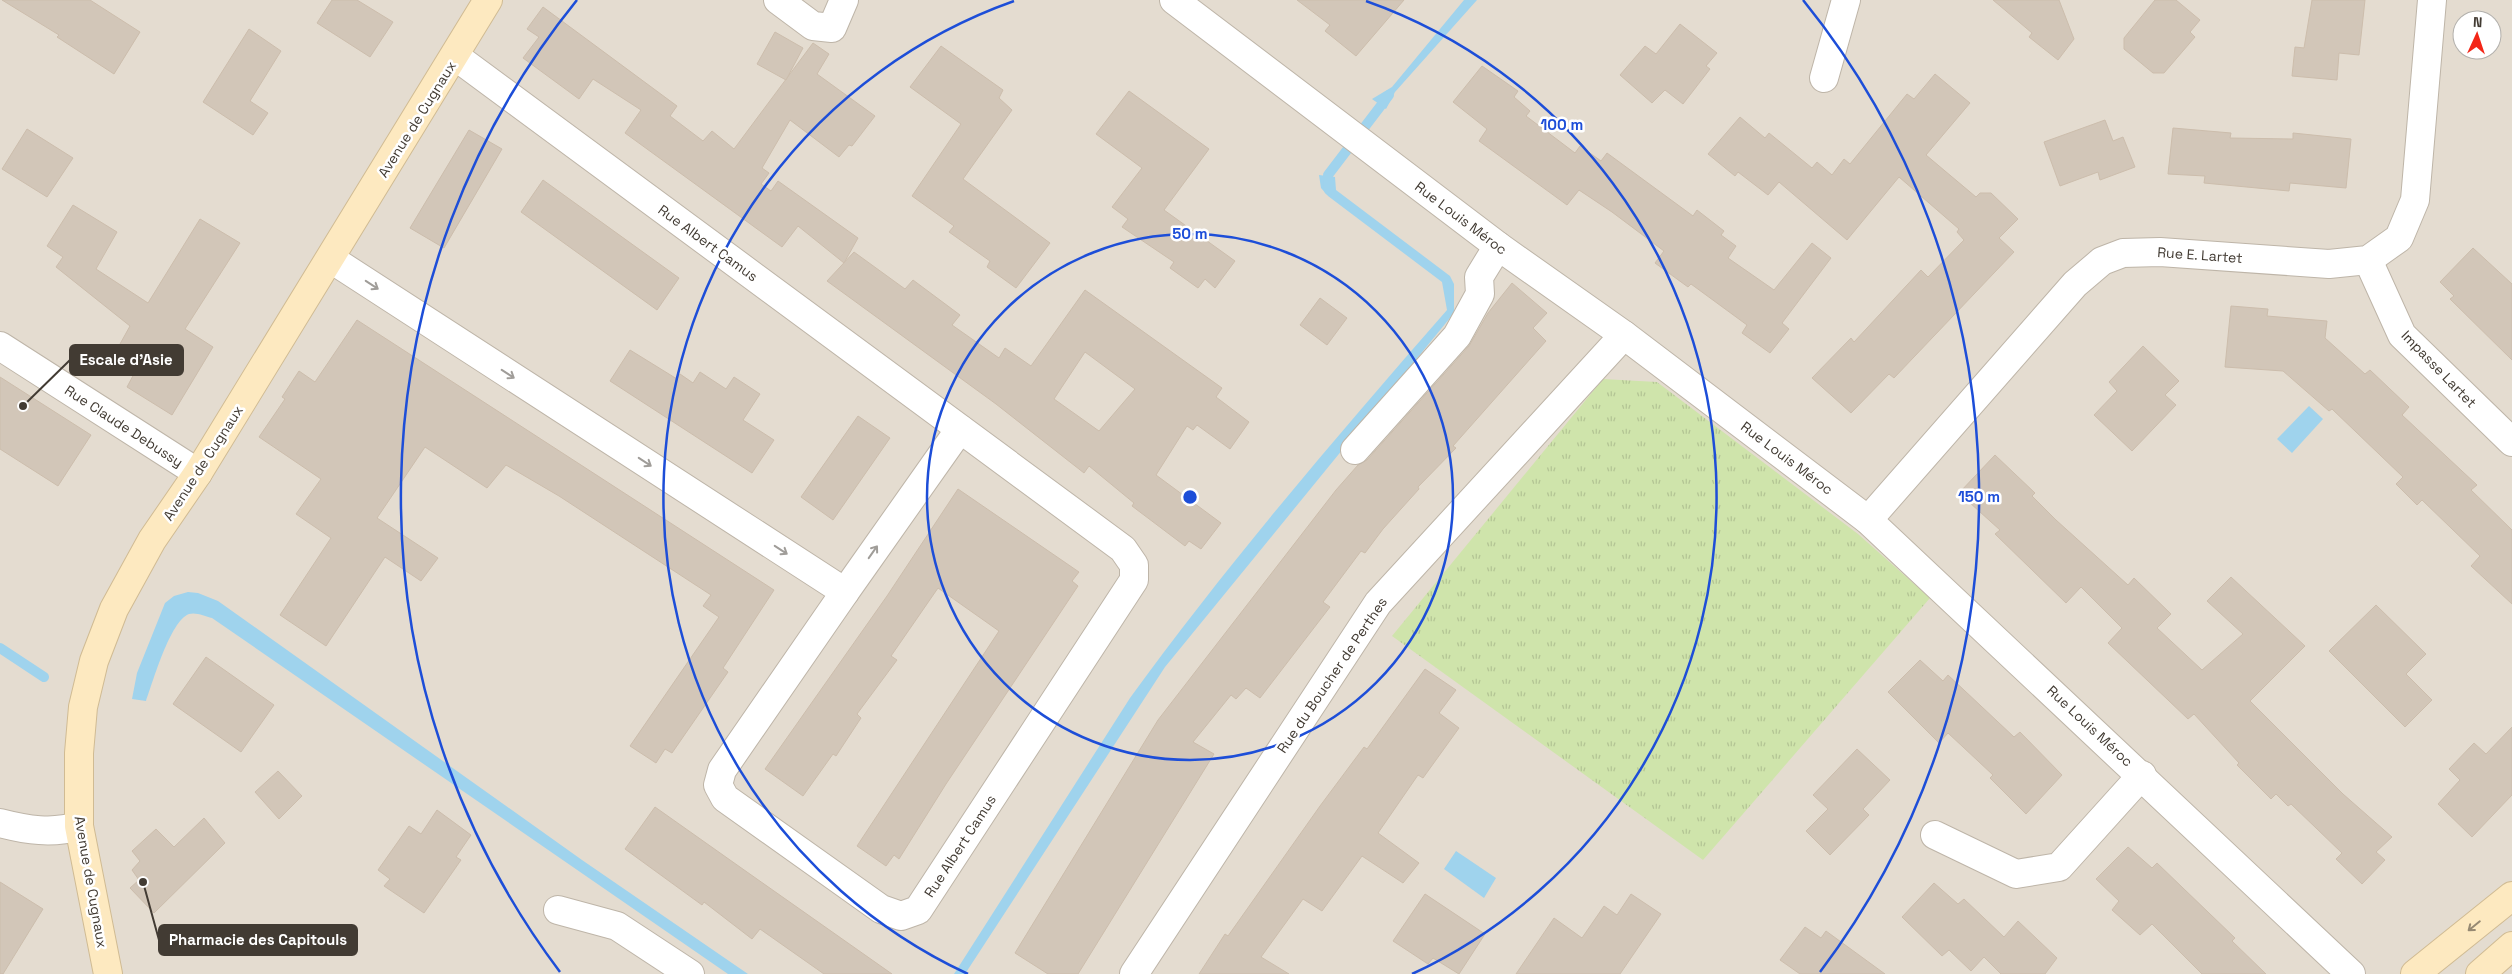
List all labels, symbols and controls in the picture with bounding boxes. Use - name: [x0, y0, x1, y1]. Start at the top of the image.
- north arrow: [2452, 10, 2502, 60]
- text: N: [2473, 13, 2483, 31]
- street label: Avenue de Cugnaux: [374, 57, 460, 181]
- text: 100 m: [1541, 115, 1583, 134]
- street label: Rue Louis Méroc: [1411, 177, 1511, 259]
- street label: Rue Albert Camus: [655, 201, 761, 285]
- text: 50 m: [1172, 224, 1208, 243]
- street label: Rue E. Lartet: [2157, 243, 2243, 267]
- one-way arrow: [364, 281, 378, 291]
- street label: Impasse Lartet: [2398, 327, 2480, 411]
- callout: Escale d'Asie: [70, 345, 183, 375]
- text: Escale d'Asie: [79, 350, 173, 369]
- one-way arrow: [501, 369, 515, 379]
- street label: Rue Claude Debussy: [61, 381, 187, 471]
- street label: Avenue de Cugnaux: [159, 402, 247, 524]
- street label: Rue Louis Méroc: [1737, 417, 1837, 499]
- one-way arrow: [637, 457, 651, 467]
- text: 150 m: [1958, 487, 2000, 506]
- centre of rings: [1181, 488, 1199, 506]
- one-way arrow: [774, 545, 788, 555]
- one-way arrow: [868, 545, 878, 559]
- street label: Rue du Boucher de Perthes: [1273, 594, 1391, 756]
- street label: Rue Louis Méroc: [2043, 682, 2137, 770]
- street label: Rue Albert Camus: [920, 791, 1000, 901]
- street label: Avenue de Cugnaux: [71, 815, 111, 949]
- one-way arrow: [2468, 921, 2481, 932]
- callout: Pharmacie des Capitouls: [159, 925, 357, 955]
- text: Pharmacie des Capitouls: [169, 930, 347, 949]

